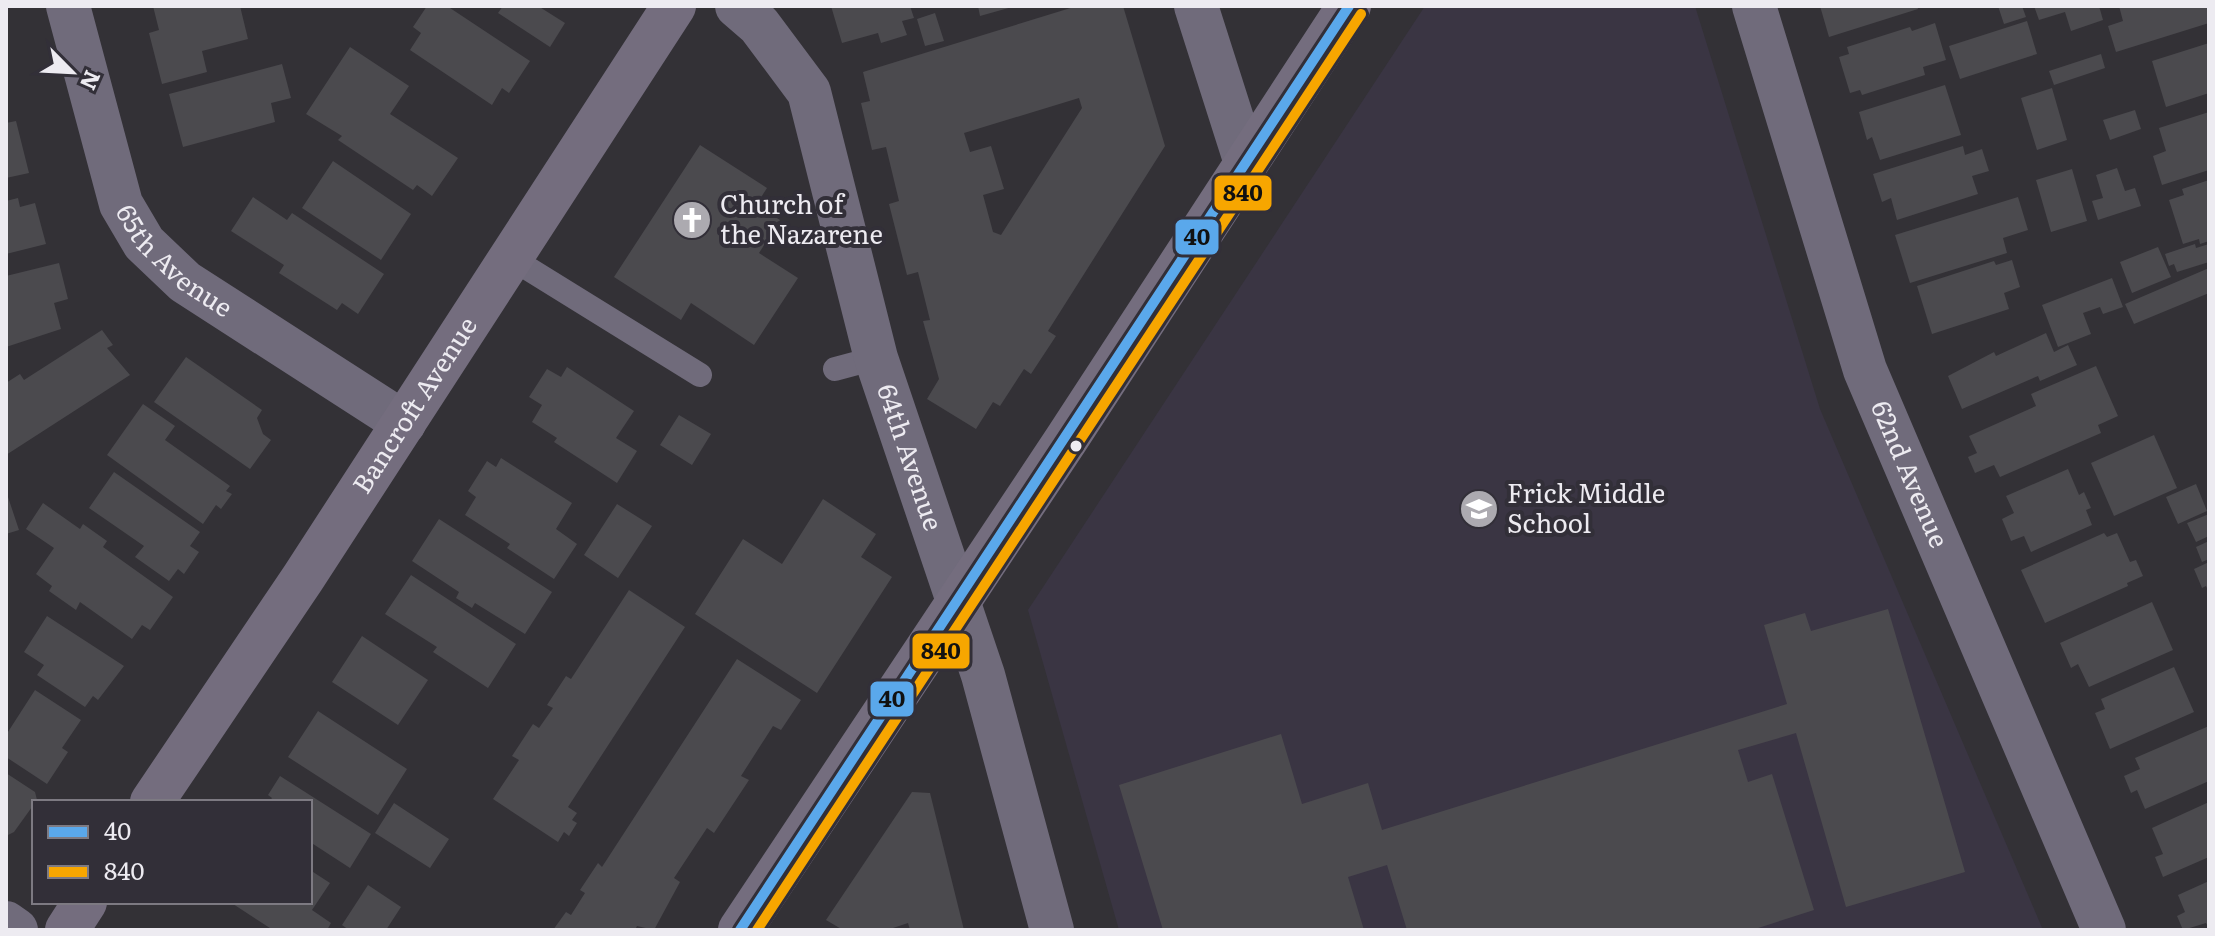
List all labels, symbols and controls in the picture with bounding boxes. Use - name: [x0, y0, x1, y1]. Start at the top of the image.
- north arrow: [32, 32, 112, 112]
- text: N: [73, 66, 110, 96]
- line badge: 840: [1213, 174, 1273, 212]
- text: 840: [1223, 175, 1263, 208]
- place label: Church of the Nazarene: [720, 183, 883, 252]
- street label: 65th Avenue: [108, 196, 241, 325]
- church icon: Church of the Nazarene: [671, 199, 713, 241]
- line badge: 40: [1174, 218, 1220, 256]
- text: 40: [1184, 219, 1210, 252]
- street label: Bancroft Avenue: [341, 308, 485, 500]
- street label: 64th Avenue: [869, 378, 955, 535]
- street label: 62nd Avenue: [1863, 394, 1961, 553]
- unlabelled marker: [1068, 438, 1084, 454]
- place label: Frick Middle School: [1507, 472, 1665, 541]
- school or university icon: Frick Middle School: [1458, 488, 1500, 530]
- line badge: 840: [911, 632, 971, 670]
- text: 840: [921, 633, 961, 666]
- line badge: 40: [869, 680, 915, 718]
- text: 40: [879, 681, 905, 714]
- legend: [32, 800, 312, 904]
- text: 40: [104, 812, 131, 847]
- text: 840: [104, 852, 144, 887]

